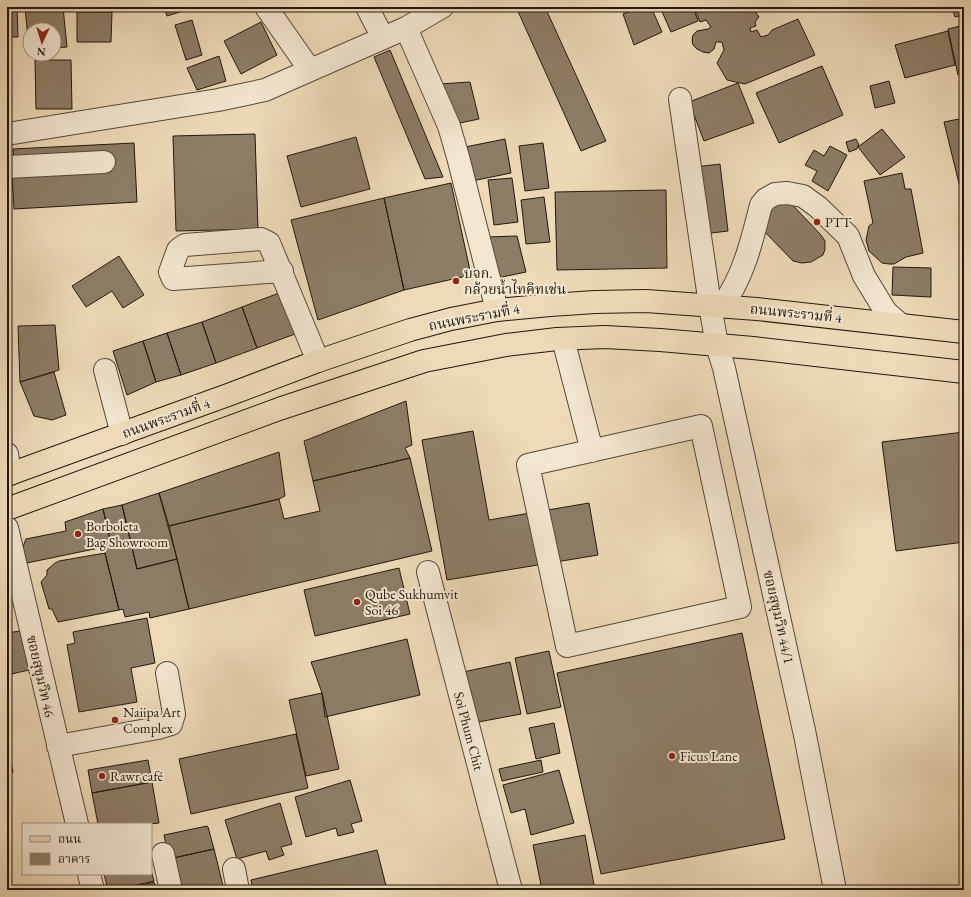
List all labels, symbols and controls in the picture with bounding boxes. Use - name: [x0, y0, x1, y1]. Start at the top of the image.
- north arrow: [22, 22, 62, 62]
- text: N: [36, 45, 46, 59]
- place label: PTT: [825, 213, 852, 231]
- marker: PTT: [812, 217, 822, 227]
- place label: บจก. กล้วยน้ำไทคิทเช่น: [464, 264, 566, 298]
- marker: บจก. กล้วยน้ำไทคิทเช่น: [451, 276, 461, 286]
- street label: ถนนพระรามที่ 4: [427, 298, 521, 335]
- street label: ถนนพระรามที่ 4: [749, 298, 843, 327]
- street label: ถนนพระรามที่ 4: [119, 393, 213, 442]
- place label: Borboleta Bag Showroom: [86, 517, 168, 551]
- marker: Borboleta Bag Showroom: [73, 529, 83, 539]
- street label: ซอยสุขุมวิท 44/1: [759, 568, 799, 666]
- place label: Qube Sukhumvit Soi 46: [365, 585, 459, 619]
- marker: Qube Sukhumvit Soi 46: [352, 597, 362, 607]
- street label: ซอยสุขุมวิท 46: [23, 633, 59, 719]
- street label: Soi Phum Chit: [450, 690, 488, 773]
- place label: Naiipa Art Complex: [123, 703, 181, 737]
- marker: Naiipa Art Complex: [110, 715, 120, 725]
- place label: Ficus Lane: [680, 747, 738, 765]
- marker: Ficus Lane: [667, 751, 677, 761]
- place label: Rawr café: [110, 767, 164, 785]
- marker: Rawr café: [97, 771, 107, 781]
- legend: [22, 823, 152, 875]
- text: ถนน: [58, 831, 81, 847]
- text: อาคาร: [58, 851, 90, 867]

